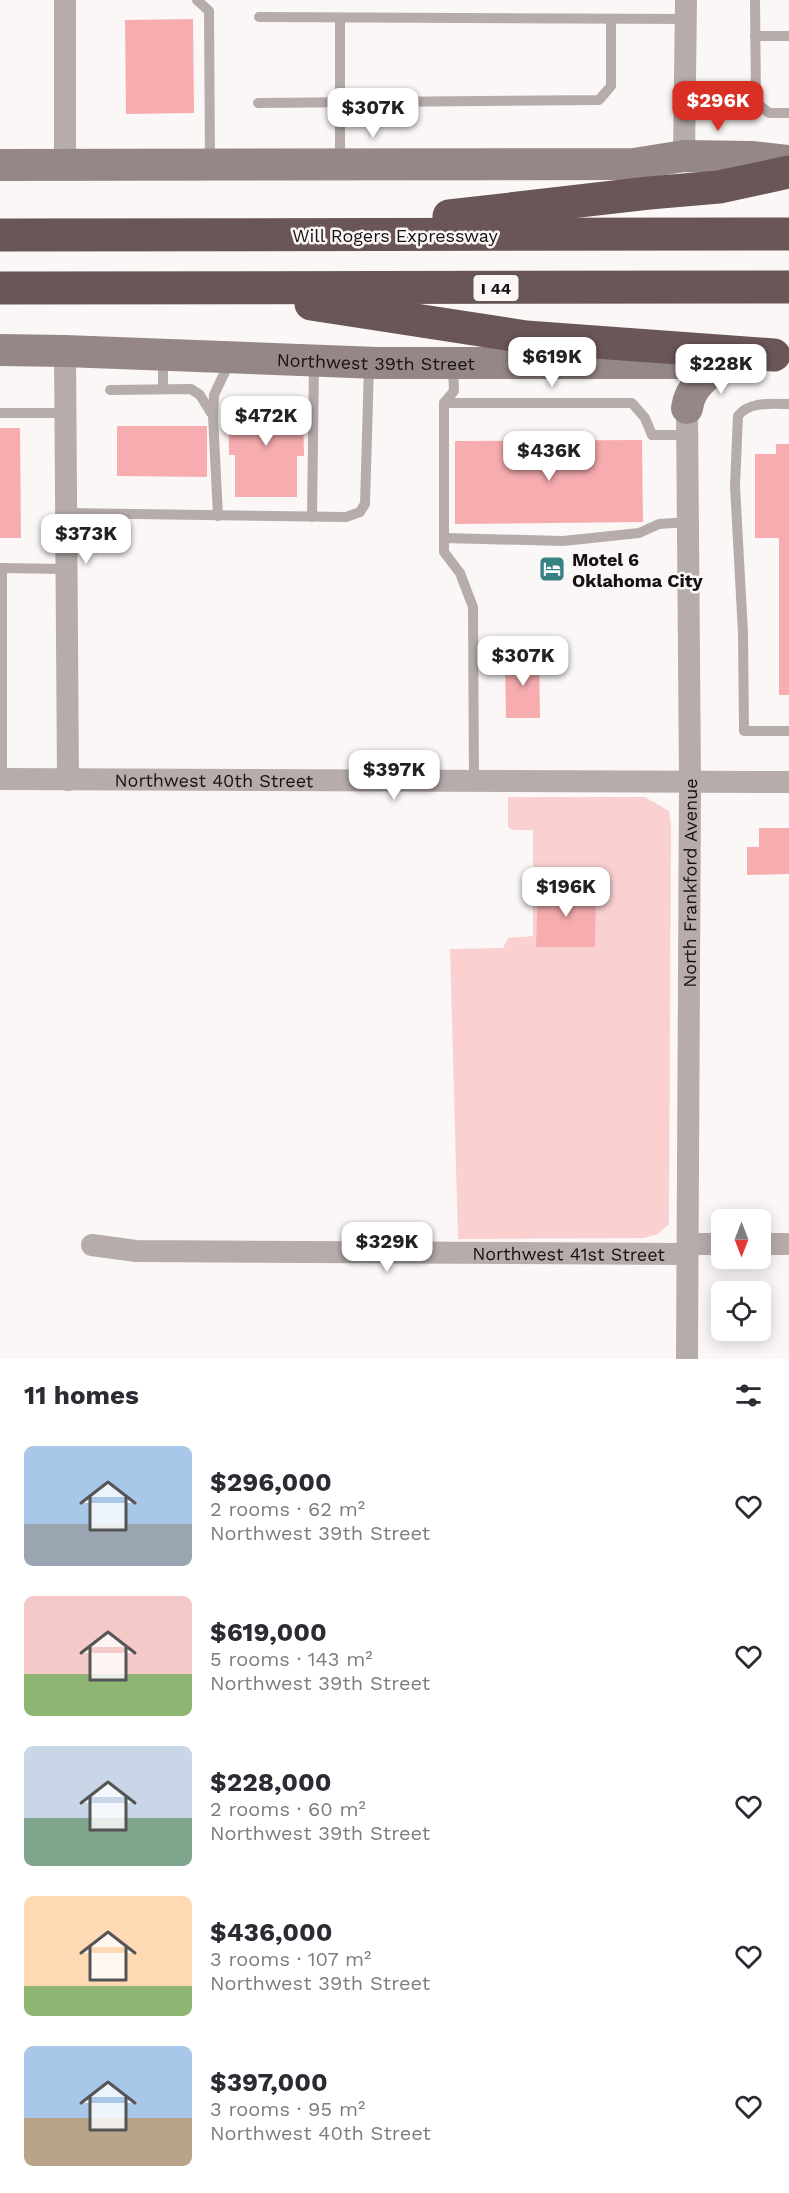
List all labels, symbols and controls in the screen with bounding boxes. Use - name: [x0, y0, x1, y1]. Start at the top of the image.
- pin: $296K: [676, 81, 760, 132]
- pin: $307K: [331, 88, 415, 139]
- text: $296K: [686, 88, 750, 112]
- text: $307K: [341, 95, 405, 119]
- street label: Will Rogers Expressway: [292, 225, 499, 246]
- road number: I 44: [474, 275, 518, 301]
- pin: $619K: [510, 337, 594, 388]
- text: $619K: [522, 344, 582, 368]
- pin: $228K: [679, 344, 763, 395]
- street label: Northwest 39th Street: [276, 349, 475, 374]
- text: $228K: [689, 351, 753, 375]
- pin: $472K: [224, 396, 308, 447]
- text: $472K: [235, 403, 297, 427]
- pin: $436K: [507, 431, 591, 482]
- text: $436K: [517, 438, 581, 462]
- pin: $373K: [44, 514, 128, 565]
- text: $373K: [55, 521, 117, 545]
- place label: Motel 6 Oklahoma City: [572, 549, 704, 591]
- hotel icon: Motel 6 Oklahoma City: [537, 554, 567, 584]
- pin: $307K: [481, 636, 565, 687]
- text: $307K: [491, 643, 555, 667]
- pin: $397K: [352, 750, 436, 801]
- text: $397K: [363, 757, 425, 781]
- street label: Northwest 40th Street: [115, 769, 314, 791]
- street label: North Frankford Avenue: [678, 778, 701, 988]
- pin: $196K: [524, 867, 608, 918]
- text: $196K: [536, 874, 596, 898]
- north arrow: [711, 1209, 771, 1269]
- map controls: [711, 1209, 771, 1341]
- pin: $329K: [345, 1222, 429, 1273]
- text: $329K: [356, 1229, 418, 1253]
- street label: Northwest 41st Street: [472, 1242, 665, 1264]
- button: locate: [711, 1281, 771, 1341]
- icon: filters: [732, 1379, 765, 1412]
- text: 11 homes: [24, 1380, 139, 1410]
- text: $296,000: [210, 1467, 332, 1497]
- icon: home: [72, 1470, 144, 1542]
- icon: heart: [732, 1490, 765, 1523]
- text: 2 rooms · 62 m²: [210, 1497, 365, 1521]
- text: Northwest 39th Street: [210, 1521, 430, 1545]
- text: $619,000: [210, 1617, 327, 1647]
- icon: home: [72, 1620, 144, 1692]
- icon: heart: [732, 1640, 765, 1673]
- text: 5 rooms · 143 m²: [210, 1647, 373, 1671]
- text: Northwest 39th Street: [210, 1671, 430, 1695]
- text: $228,000: [210, 1767, 331, 1797]
- icon: home: [72, 1770, 144, 1842]
- icon: heart: [732, 1790, 765, 1823]
- text: 2 rooms · 60 m²: [210, 1797, 366, 1821]
- text: Northwest 39th Street: [210, 1821, 430, 1845]
- text: $436,000: [210, 1917, 332, 1947]
- icon: home: [72, 1920, 144, 1992]
- icon: heart: [732, 1940, 765, 1973]
- text: 3 rooms · 107 m²: [210, 1947, 371, 1971]
- text: Northwest 39th Street: [210, 1971, 430, 1995]
- text: $397,000: [210, 2067, 328, 2097]
- icon: home: [72, 2070, 144, 2142]
- icon: heart: [732, 2090, 765, 2123]
- text: 3 rooms · 95 m²: [210, 2097, 365, 2121]
- text: Northwest 40th Street: [210, 2121, 431, 2145]

